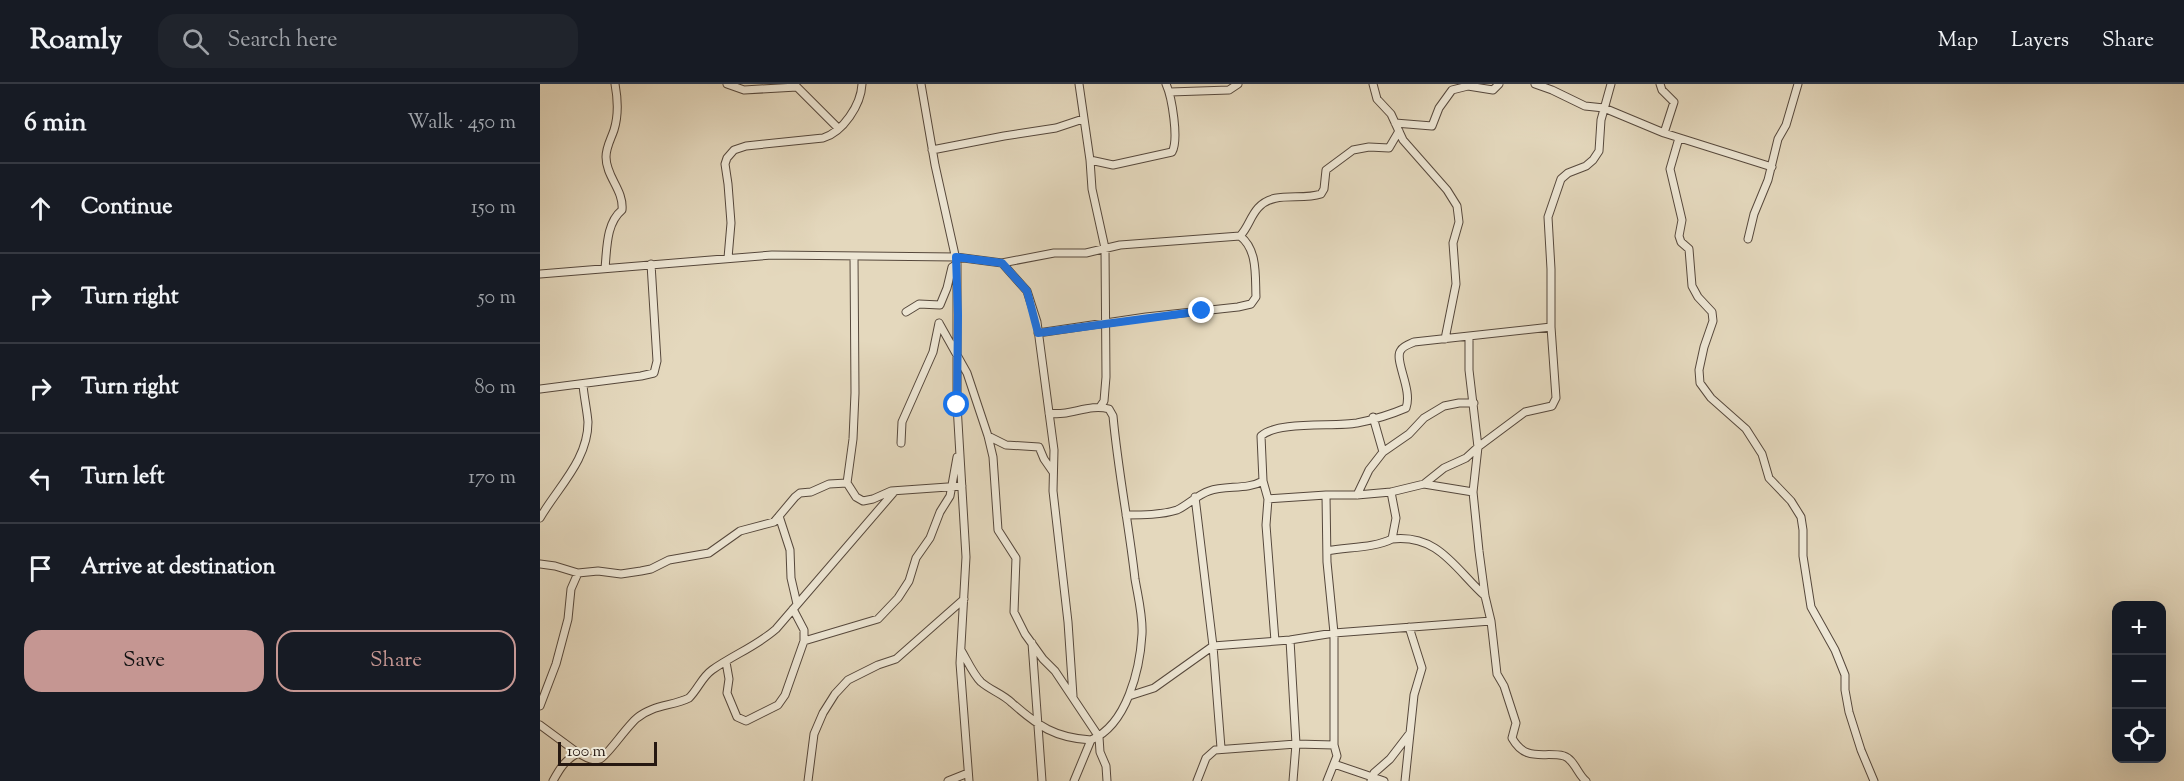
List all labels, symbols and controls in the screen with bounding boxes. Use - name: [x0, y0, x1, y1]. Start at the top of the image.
- search box: [158, 14, 578, 68]
- text: Roamly: [30, 21, 122, 61]
- icon: search: [179, 25, 212, 58]
- text: Search here: [227, 25, 338, 57]
- text: Map: [1938, 26, 1978, 56]
- text: Layers: [2011, 26, 2069, 56]
- text: Share: [2102, 26, 2154, 56]
- text: 6 min: [24, 105, 87, 142]
- text: Walk · 450 m: [407, 109, 516, 138]
- icon: ahead: [24, 192, 57, 225]
- text: Continue: [81, 192, 172, 224]
- text: 150 m: [471, 194, 516, 223]
- icon: right: [24, 282, 57, 315]
- text: Turn right: [81, 282, 178, 314]
- text: 50 m: [478, 284, 516, 313]
- route end: [1188, 297, 1214, 323]
- icon: right: [24, 372, 57, 405]
- text: Turn right: [81, 372, 178, 404]
- text: 80 m: [475, 374, 516, 403]
- route start: [943, 391, 969, 417]
- icon: left: [24, 462, 57, 495]
- text: Turn left: [81, 462, 164, 494]
- text: 170 m: [468, 464, 516, 493]
- icon: arrive: [24, 552, 57, 585]
- text: Arrive at destination: [81, 552, 276, 584]
- map controls: [2112, 601, 2166, 763]
- button: +: [2112, 601, 2166, 655]
- button: Save: [24, 630, 264, 692]
- button: Share: [276, 630, 516, 692]
- button: −: [2112, 655, 2166, 709]
- button: locate: [2112, 709, 2166, 763]
- scale bar: [558, 739, 657, 766]
- text: 100 m: [567, 741, 606, 764]

